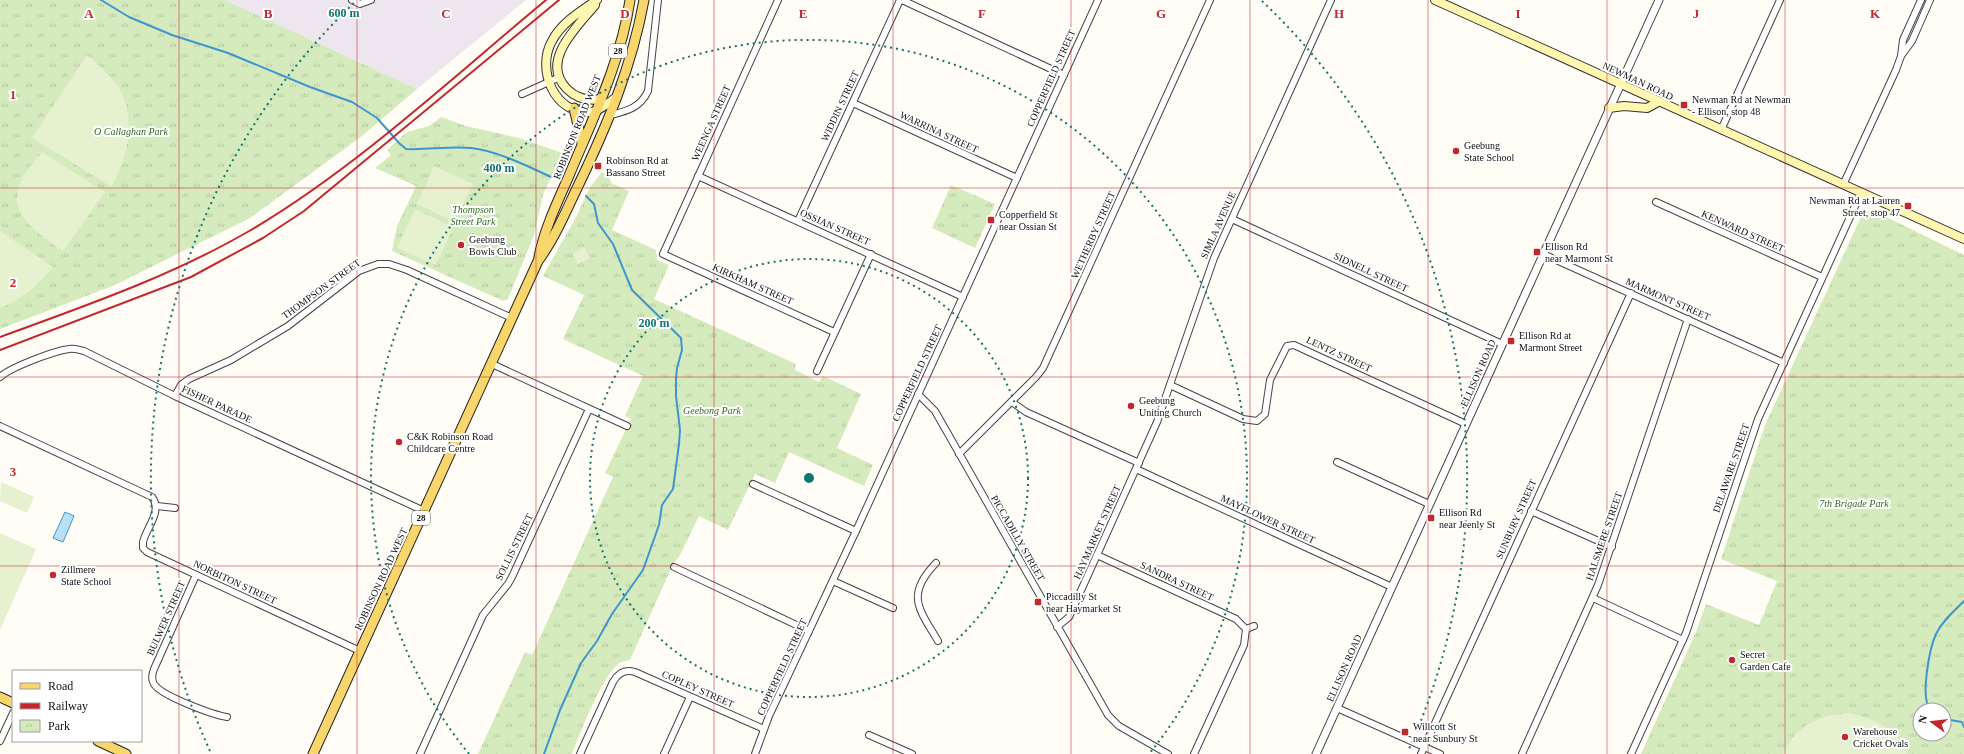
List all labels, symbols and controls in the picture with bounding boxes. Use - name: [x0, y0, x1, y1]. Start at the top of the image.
- text: A: [84, 6, 94, 21]
- text: B: [264, 6, 273, 21]
- text: 600 m: [329, 6, 360, 20]
- text: C: [441, 6, 451, 21]
- text: D: [620, 6, 630, 21]
- text: E: [799, 6, 807, 21]
- text: F: [978, 6, 986, 21]
- text: G: [1156, 6, 1166, 21]
- text: H: [1334, 6, 1344, 21]
- text: I: [1515, 6, 1521, 21]
- text: J: [1693, 6, 1700, 21]
- text: K: [1870, 6, 1881, 21]
- street label: COPPERFIELD STREET: [1025, 28, 1077, 128]
- road number: 28: [609, 44, 627, 58]
- street label: NEWMAN ROAD: [1601, 60, 1675, 102]
- street label: WIDDIN STREET: [819, 69, 861, 143]
- street label: ROBINSON ROAD WEST: [551, 73, 603, 181]
- street label: WEENGA STREET: [689, 83, 733, 163]
- text: 1: [10, 87, 16, 102]
- place label: Newman Rd at Newman - Ellison, stop 48: [1692, 94, 1791, 117]
- marker: Newman Rd at Newman - Ellison, stop 48: [1679, 100, 1689, 110]
- street label: WARRINA STREET: [898, 109, 980, 155]
- park label: O Callaghan Park: [94, 126, 169, 137]
- place label: Geebung State School: [1464, 140, 1514, 163]
- marker: Geebung State School: [1451, 146, 1461, 156]
- place label: Robinson Rd at Bassano Street: [606, 155, 668, 178]
- text: 400 m: [484, 161, 515, 175]
- marker: Robinson Rd at Bassano Street: [593, 161, 603, 171]
- street label: WETHERBY STREET: [1069, 190, 1117, 280]
- street label: SIMLA AVENUE: [1198, 190, 1238, 260]
- place label: Newman Rd at Lauren Street, stop 47: [1809, 195, 1900, 218]
- marker: Newman Rd at Lauren Street, stop 47: [1903, 201, 1913, 211]
- park label: Thompson Street Park: [451, 204, 496, 227]
- street label: OSSIAN STREET: [798, 207, 872, 247]
- street label: KENWARD STREET: [1700, 208, 1786, 254]
- place label: Copperfield St near Ossian St: [999, 209, 1058, 232]
- marker: Copperfield St near Ossian St: [986, 215, 996, 225]
- place label: Geebung Bowls Club: [469, 234, 517, 257]
- marker: Geebung Bowls Club: [456, 240, 466, 250]
- place label: Ellison Rd near Marmont St: [1545, 241, 1613, 264]
- marker: Ellison Rd near Marmont St: [1532, 247, 1542, 257]
- street label: SIDNELL STREET: [1332, 250, 1410, 294]
- street label: THOMPSON STREET: [280, 257, 362, 321]
- street label: KIRKHAM STREET: [711, 261, 795, 307]
- text: 2: [10, 275, 16, 290]
- street label: MARMONT STREET: [1624, 275, 1712, 323]
- text: 200 m: [639, 316, 670, 330]
- street label: COPPERFIELD STREET: [890, 323, 944, 423]
- place label: Ellison Rd at Marmont Street: [1519, 330, 1582, 353]
- street label: LENTZ STREET: [1305, 334, 1373, 374]
- marker: Ellison Rd at Marmont Street: [1506, 336, 1516, 346]
- street label: ELLISON ROAD: [1458, 338, 1498, 408]
- street label: FISHER PARADE: [180, 383, 254, 425]
- place label: Geebung Uniting Church: [1139, 395, 1202, 418]
- marker: Geebung Uniting Church: [1126, 401, 1136, 411]
- park label: Geebong Park: [683, 405, 742, 416]
- street label: DELAWARE STREET: [1711, 422, 1751, 514]
- place label: C&K Robinson Road Childcare Centre: [407, 431, 493, 454]
- marker: C&K Robinson Road Childcare Centre: [394, 437, 404, 447]
- text: 3: [10, 464, 17, 479]
- centre of rings: [802, 471, 816, 485]
- street label: SUNBURY STREET: [1493, 477, 1539, 561]
- street label: HAYMARKET STREET: [1071, 483, 1123, 581]
- street label: HALSMERE STREET: [1584, 490, 1624, 582]
- street label: MAYFLOWER STREET: [1219, 492, 1317, 546]
- street label: PICCADILLY STREET: [989, 493, 1047, 583]
- park label: 7th Brigade Park: [1819, 498, 1889, 509]
- place label: Ellison Rd near Jeenly St: [1439, 507, 1495, 530]
- road number: 28: [412, 511, 430, 525]
- street label: SOLLIS STREET: [493, 512, 535, 582]
- marker: Ellison Rd near Jeenly St: [1426, 513, 1436, 523]
- street label: ROBINSON ROAD WEST: [352, 526, 410, 632]
- street label: NORBITON STREET: [192, 558, 278, 606]
- street label: SANDRA STREET: [1139, 559, 1215, 603]
- place label: Zillmere State School: [61, 564, 111, 587]
- marker: Zillmere State School: [48, 570, 58, 580]
- street label: BULWER STREET: [145, 579, 187, 657]
- place label: Piccadilly St near Haymarket St: [1046, 591, 1121, 614]
- marker: Piccadilly St near Haymarket St: [1033, 597, 1043, 607]
- street label: COPPERFIELD STREET: [755, 617, 809, 717]
- street label: ELLISON ROAD: [1324, 633, 1364, 703]
- place label: Secret Garden Cafe: [1740, 649, 1791, 672]
- marker: Secret Garden Cafe: [1727, 655, 1737, 665]
- street label: COPLEY STREET: [660, 668, 736, 710]
- legend: [12, 670, 142, 742]
- text: Road: [48, 679, 73, 693]
- text: Railway: [48, 699, 88, 713]
- north arrow: [1912, 702, 1952, 742]
- text: N: [1916, 714, 1929, 725]
- text: Park: [48, 719, 70, 733]
- place label: Willcott St near Sunbury St: [1413, 721, 1478, 744]
- place label: Warehouse Cricket Ovals: [1853, 726, 1908, 749]
- marker: Willcott St near Sunbury St: [1400, 727, 1410, 737]
- marker: Warehouse Cricket Ovals: [1840, 732, 1850, 742]

